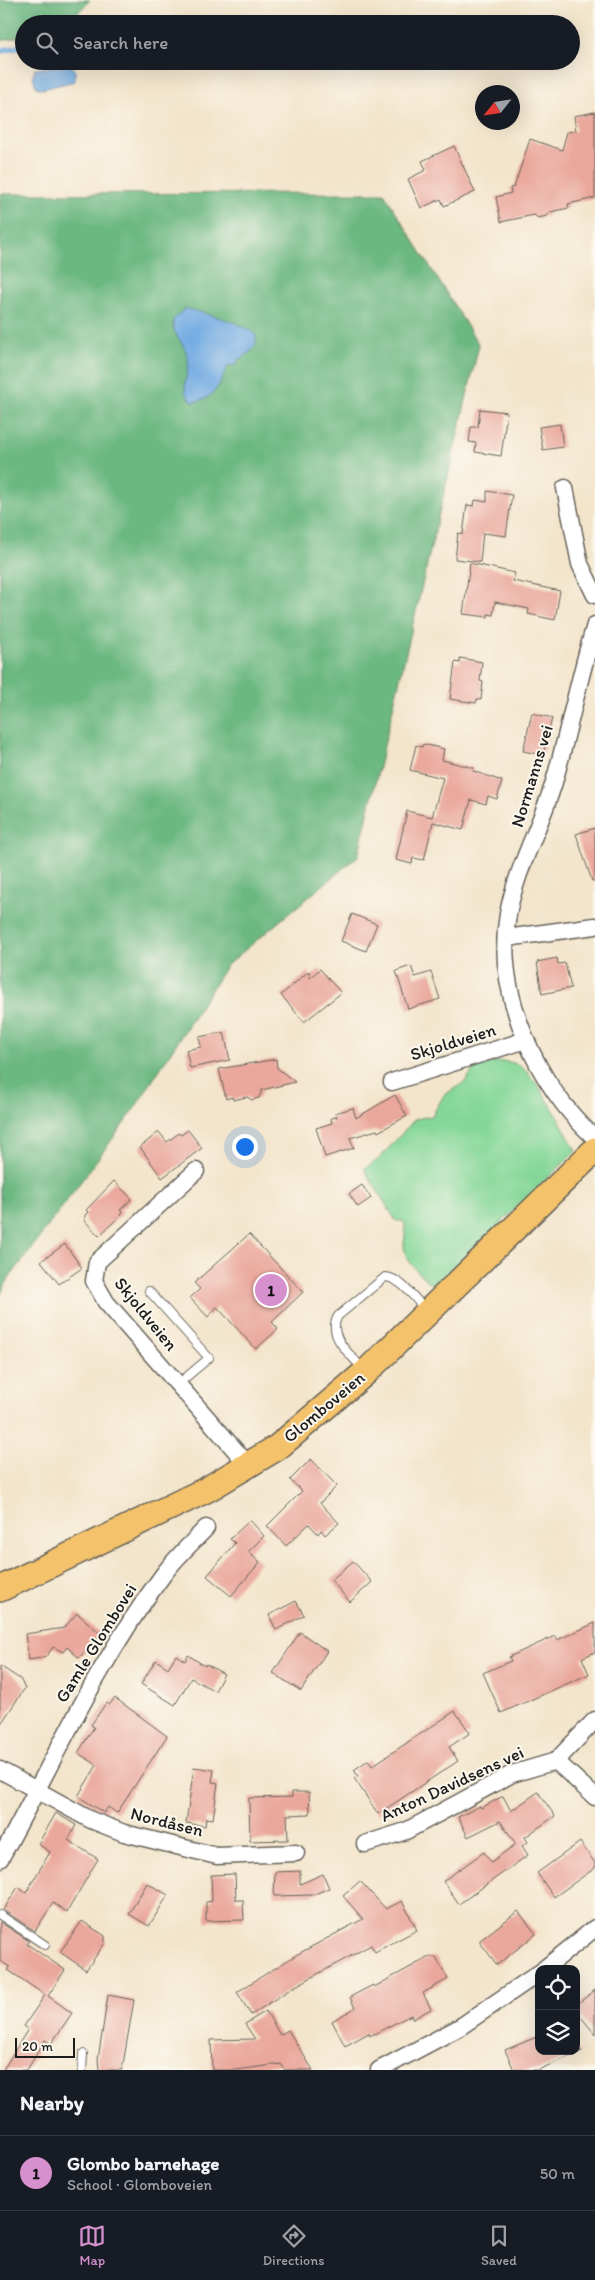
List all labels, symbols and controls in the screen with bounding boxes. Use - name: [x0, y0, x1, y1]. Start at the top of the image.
- search box: [15, 15, 580, 70]
- icon: search: [33, 29, 61, 57]
- text: Search here: [73, 31, 168, 54]
- north arrow: [475, 85, 520, 130]
- street label: Normanns vei: [506, 722, 558, 830]
- street label: Skjoldveien: [408, 1019, 498, 1065]
- your location: [232, 1134, 258, 1160]
- pin: 1: [255, 1271, 287, 1309]
- street label: Skjoldveien: [110, 1273, 182, 1355]
- street label: Glomboveien: [279, 1366, 370, 1447]
- street label: Gamle Glombovei: [51, 1579, 141, 1707]
- street label: Anton Davidsens vei: [377, 1741, 527, 1827]
- street label: Nordåsen: [128, 1802, 206, 1842]
- map controls: [535, 1965, 580, 2055]
- button: locate: [535, 1965, 580, 2010]
- button: layers: [535, 2010, 580, 2055]
- scale bar: [15, 2035, 75, 2058]
- text: 20 m: [22, 2038, 53, 2055]
- text: Nearby: [20, 2090, 84, 2115]
- text: Glombo barnehage: [67, 2152, 220, 2175]
- text: 1: [32, 2164, 40, 2183]
- text: 50 m: [540, 2164, 575, 2183]
- text: School · Glomboveien: [67, 2175, 212, 2194]
- tab: Map: [78, 2222, 106, 2269]
- tab: Directions: [263, 2222, 324, 2269]
- tab: Saved: [481, 2222, 517, 2269]

